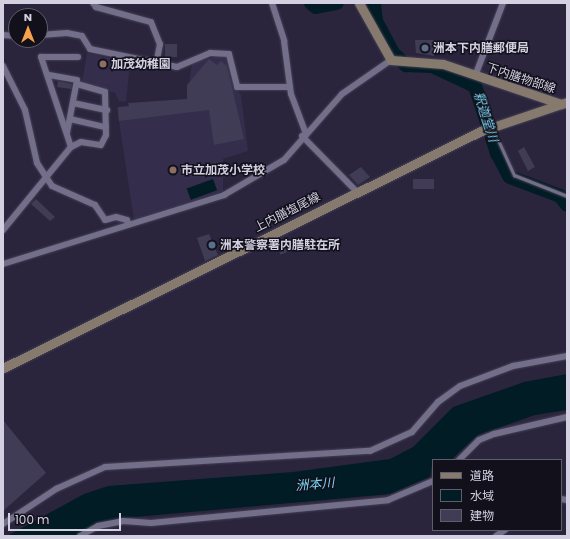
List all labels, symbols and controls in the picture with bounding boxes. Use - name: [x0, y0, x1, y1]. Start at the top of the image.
- north arrow: [8, 8, 48, 48]
- text: N: [24, 9, 32, 25]
- place label: 洲本下内膳郵便局: [433, 41, 529, 55]
- marker: 洲本下内膳郵便局: [420, 43, 430, 53]
- place label: 加茂幼稚園: [111, 57, 171, 71]
- marker: 加茂幼稚園: [98, 59, 108, 69]
- street label: 下内膳物部線: [485, 60, 557, 96]
- water label: 釈迦堂川: [470, 90, 500, 144]
- place label: 市立加茂小学校: [181, 163, 265, 177]
- marker: 市立加茂小学校: [168, 165, 178, 175]
- street label: 上内膳塩尾線: [252, 189, 322, 235]
- place label: 洲本警察署内膳駐在所: [220, 238, 340, 252]
- marker: 洲本警察署内膳駐在所: [207, 240, 217, 250]
- legend: [432, 459, 562, 531]
- text: 道路: [470, 467, 494, 484]
- water label: 洲本川: [295, 476, 335, 494]
- text: 水域: [470, 487, 494, 504]
- scale bar: [10, 505, 123, 531]
- text: 建物: [470, 507, 494, 524]
- text: 100 m: [15, 511, 49, 528]

